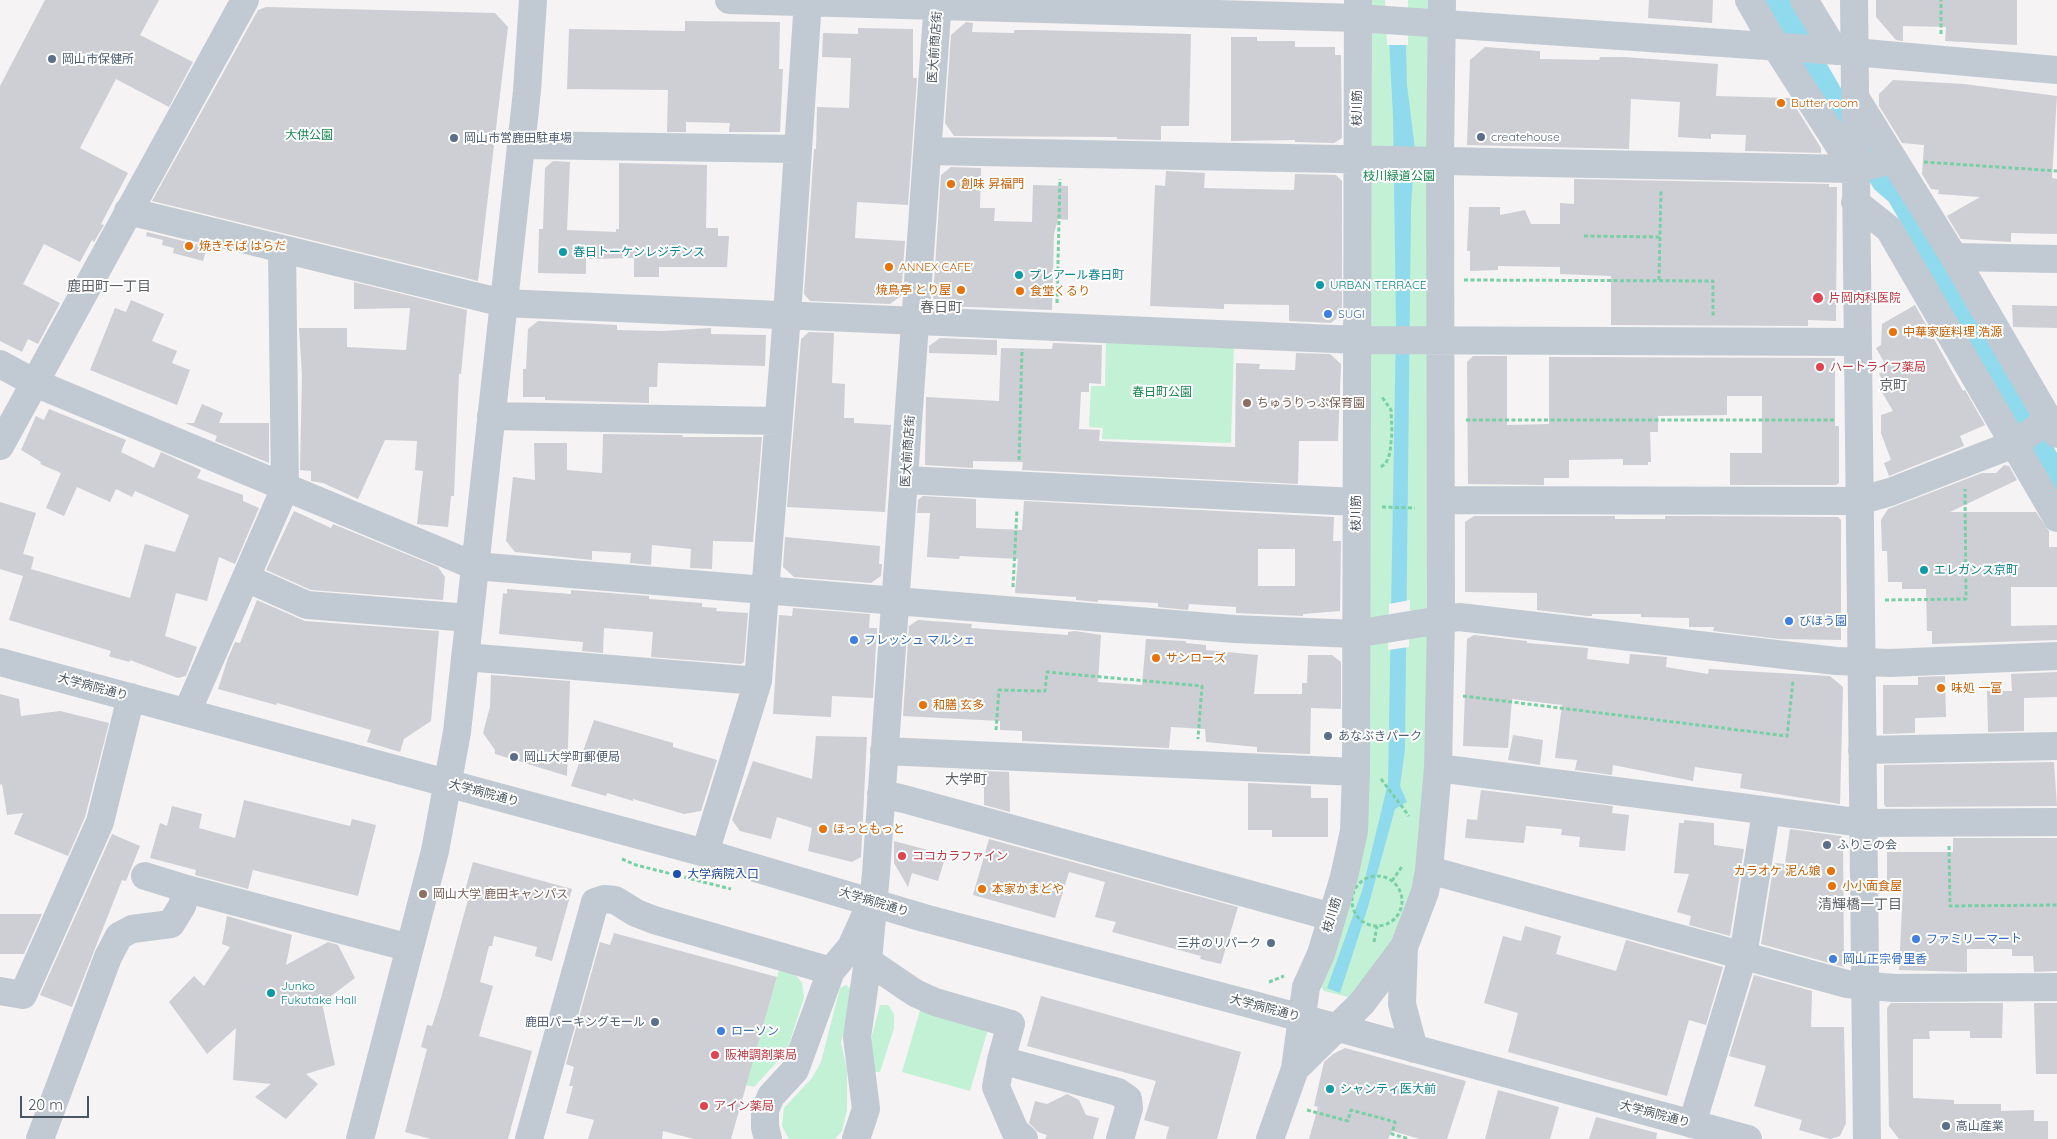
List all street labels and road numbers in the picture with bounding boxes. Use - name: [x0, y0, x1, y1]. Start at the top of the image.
- street label: 医大前商店街: [925, 11, 945, 83]
- street label: 枝川筋: [1350, 90, 1364, 126]
- street label: 医大前商店街: [898, 415, 918, 487]
- street label: 枝川筋: [1349, 495, 1363, 531]
- street label: 大学病院通り: [56, 671, 130, 703]
- street label: 大学病院通り: [447, 777, 521, 809]
- street label: 大学病院通り: [837, 885, 911, 919]
- street label: 枝川筋: [1320, 896, 1344, 934]
- street label: 大学病院通り: [1228, 992, 1302, 1024]
- street label: 大学病院通り: [1618, 1098, 1692, 1130]

